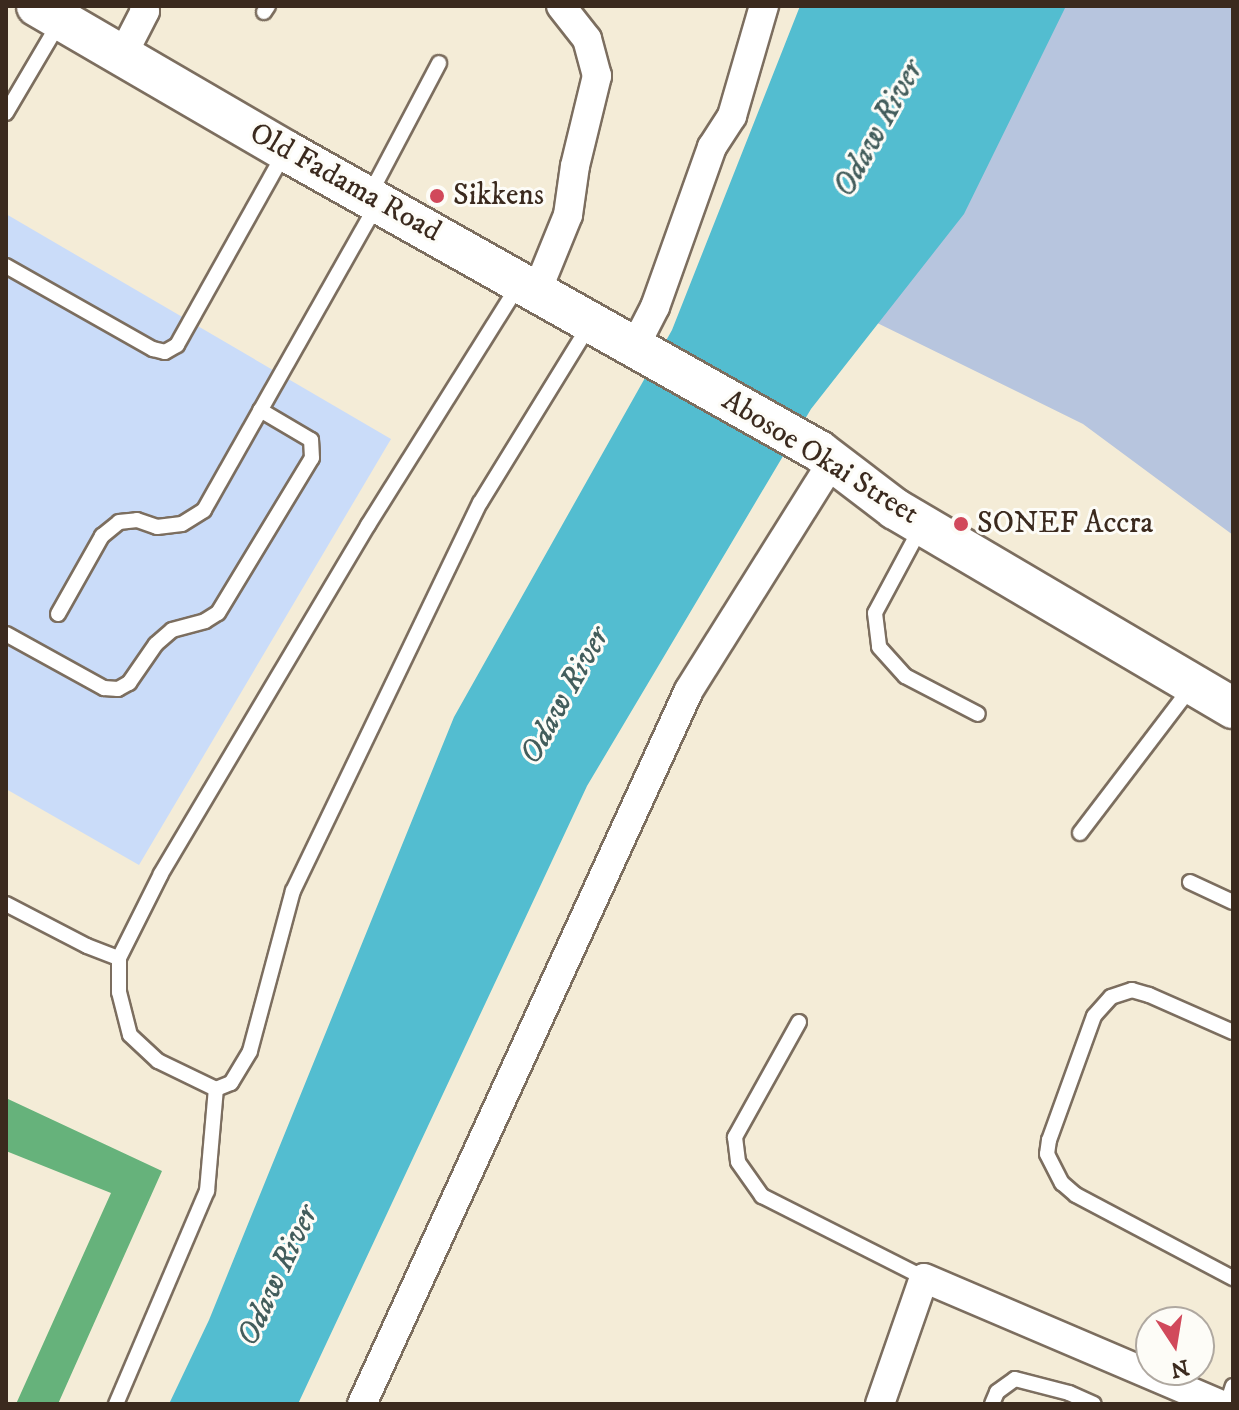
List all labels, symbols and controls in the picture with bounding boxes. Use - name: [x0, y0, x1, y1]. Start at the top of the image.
- water label: Odaw River: [826, 54, 932, 204]
- street label: Old Fadama Road: [243, 116, 447, 250]
- place label: Sikkens: [453, 178, 544, 214]
- marker: Sikkens: [428, 187, 446, 205]
- street label: Abosoe Okai Street: [715, 383, 925, 533]
- place label: SONEF Accra: [977, 506, 1153, 542]
- marker: SONEF Accra: [952, 515, 970, 533]
- water label: Odaw River: [512, 621, 618, 771]
- water label: Odaw River: [229, 1200, 327, 1352]
- north arrow: [1135, 1306, 1215, 1386]
- text: N: [1168, 1353, 1191, 1383]

